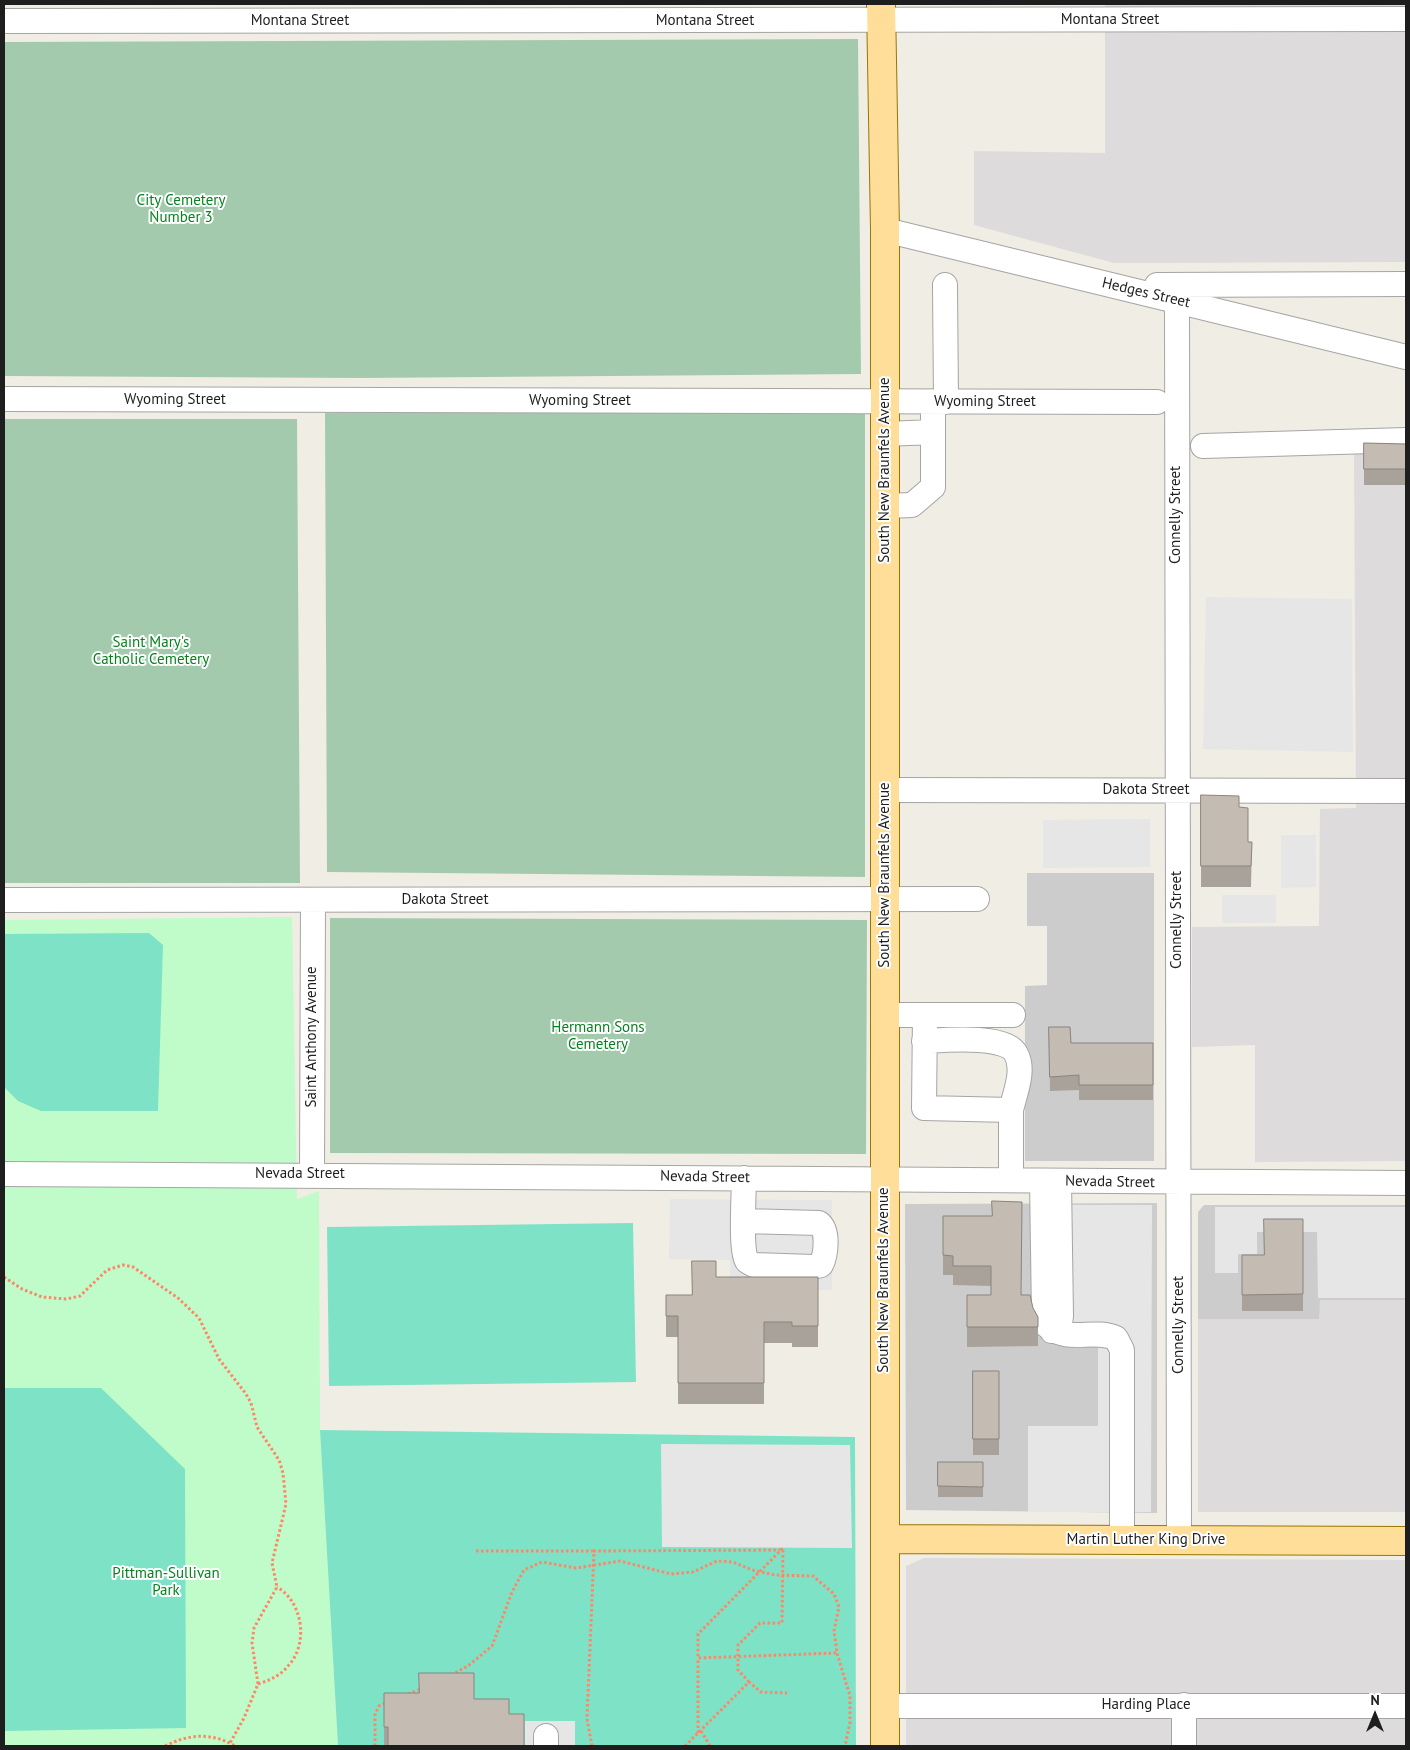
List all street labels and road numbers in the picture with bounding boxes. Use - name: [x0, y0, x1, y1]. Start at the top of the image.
- street label: Montana Street: [1061, 11, 1159, 29]
- street label: Montana Street: [251, 12, 349, 30]
- street label: Montana Street: [656, 12, 754, 30]
- street label: Hedges Street: [1100, 274, 1192, 312]
- street label: South New Braunfels Avenue: [876, 377, 894, 563]
- street label: Wyoming Street: [124, 391, 226, 409]
- street label: Wyoming Street: [529, 392, 631, 410]
- street label: Wyoming Street: [934, 393, 1036, 411]
- street label: Connelly Street: [1167, 466, 1185, 564]
- street label: Dakota Street: [1102, 781, 1190, 799]
- street label: South New Braunfels Avenue: [876, 782, 894, 968]
- street label: Connelly Street: [1168, 871, 1186, 969]
- street label: Dakota Street: [401, 891, 489, 909]
- street label: Saint Anthony Avenue: [303, 966, 321, 1108]
- street label: Nevada Street: [255, 1165, 345, 1183]
- street label: Nevada Street: [660, 1167, 750, 1187]
- street label: Nevada Street: [1065, 1172, 1155, 1192]
- street label: South New Braunfels Avenue: [875, 1187, 893, 1373]
- street label: Connelly Street: [1170, 1276, 1188, 1374]
- street label: Martin Luther King Drive: [1067, 1531, 1225, 1549]
- street label: Harding Place: [1101, 1696, 1191, 1714]

